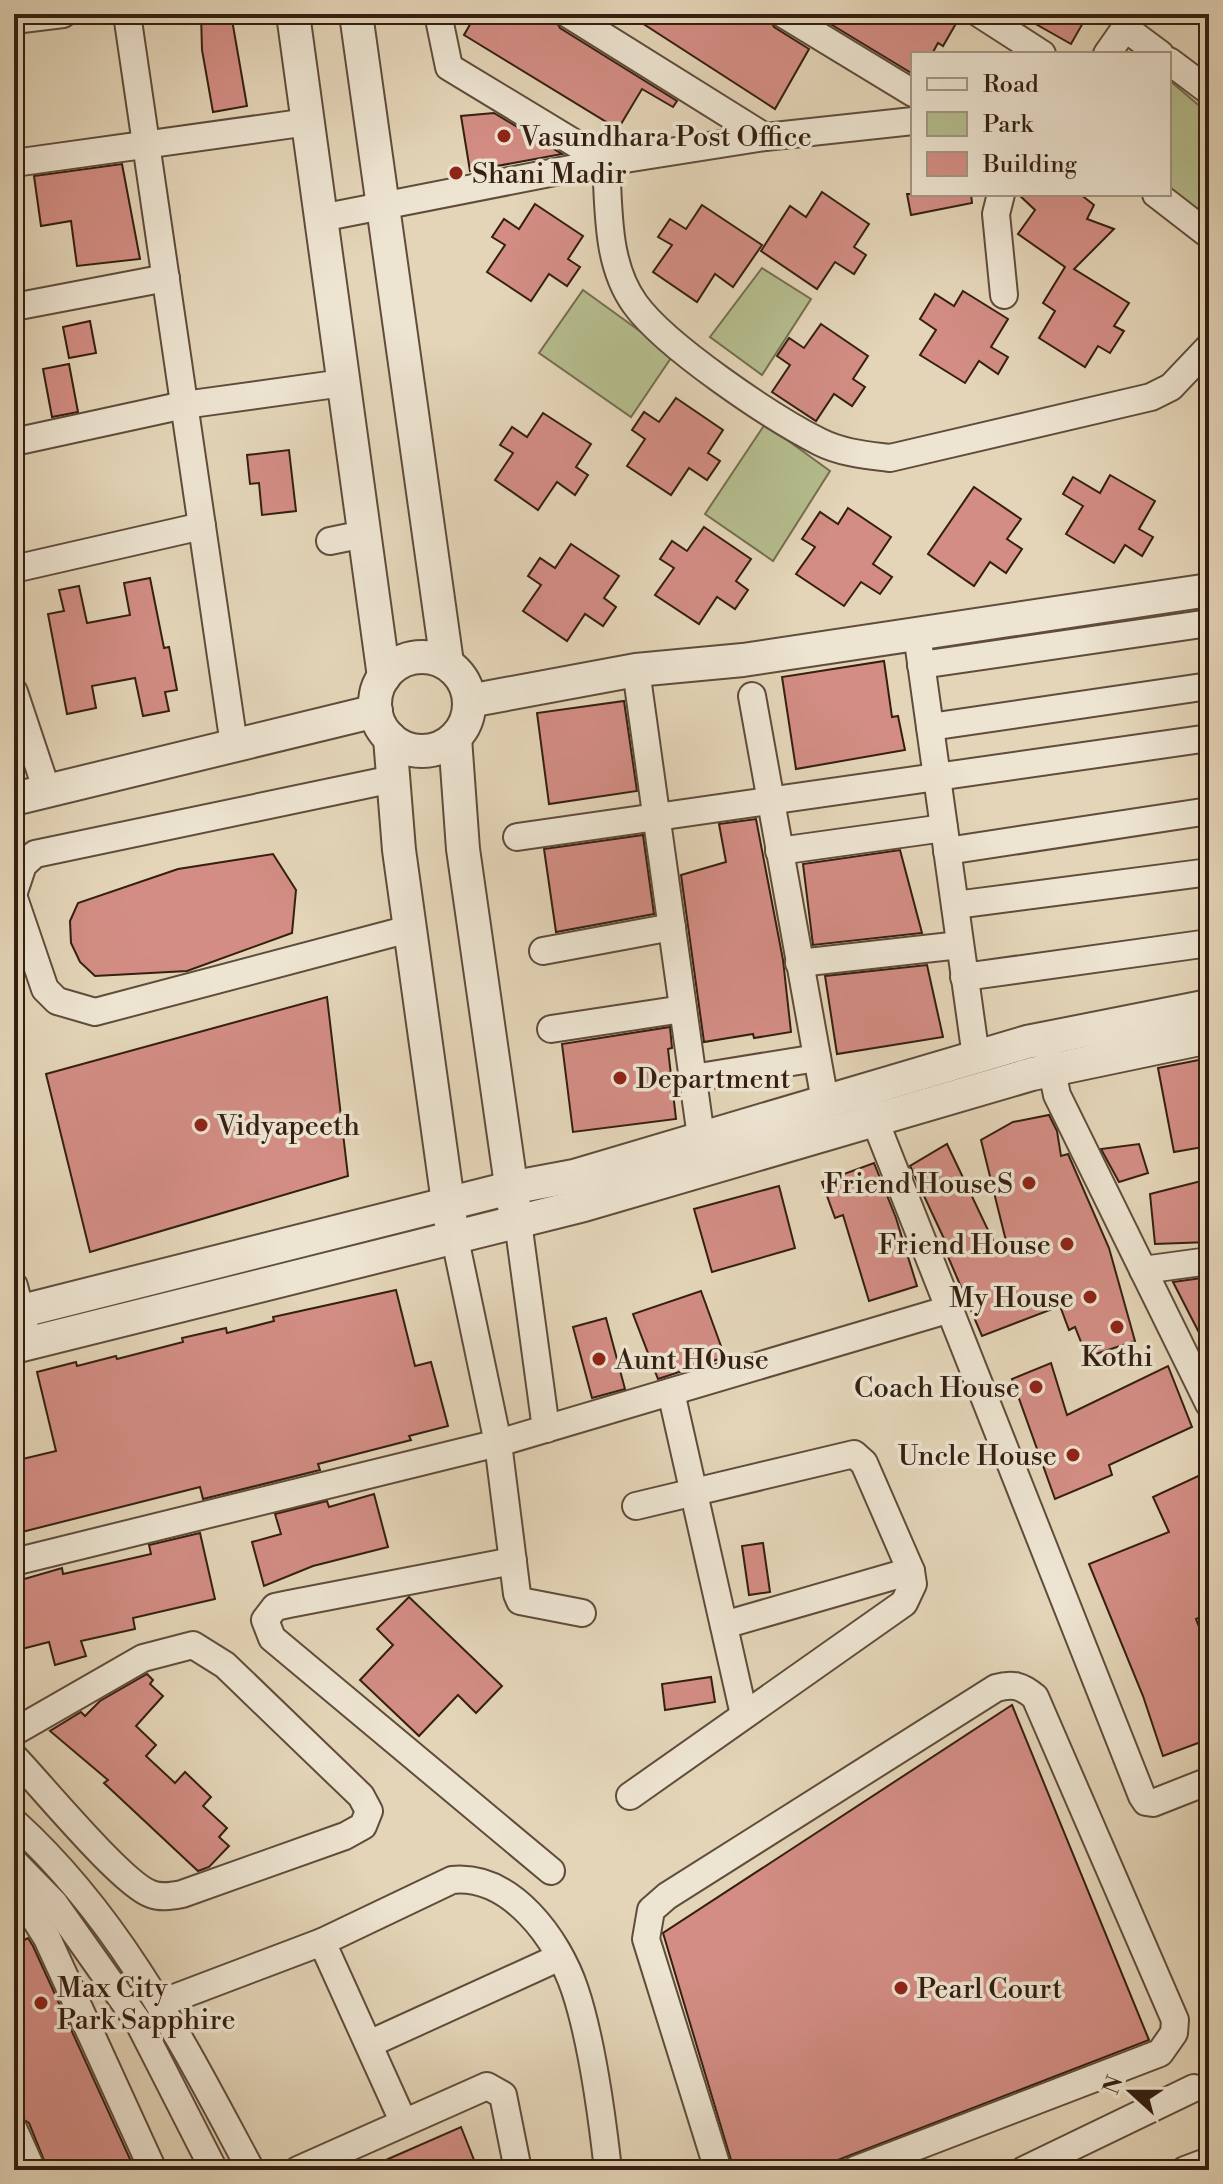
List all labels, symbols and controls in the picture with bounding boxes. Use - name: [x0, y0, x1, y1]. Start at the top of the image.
- legend: [911, 52, 1171, 196]
- text: Road: [983, 70, 1039, 100]
- text: Park: [983, 110, 1034, 140]
- place label: Vasundhara Post Office: [519, 120, 812, 155]
- marker: Vasundhara Post Office: [495, 127, 513, 145]
- text: Building: [982, 150, 1077, 180]
- place label: Shani Madir: [472, 157, 627, 192]
- marker: Shani Madir: [447, 164, 465, 182]
- place label: Department: [636, 1062, 790, 1097]
- marker: Department: [611, 1069, 629, 1087]
- place label: Vidyapeeth: [216, 1109, 360, 1144]
- marker: Vidyapeeth: [192, 1116, 210, 1134]
- place label: Friend HouseS: [824, 1167, 1013, 1202]
- marker: Friend HouseS: [1020, 1174, 1038, 1192]
- place label: Friend House: [878, 1228, 1051, 1263]
- marker: Friend House: [1058, 1235, 1076, 1253]
- place label: My House: [949, 1281, 1074, 1316]
- marker: My House: [1081, 1288, 1099, 1306]
- marker: Kothi: [1108, 1318, 1126, 1336]
- place label: Kothi: [1081, 1340, 1153, 1375]
- place label: Aunt HOuse: [614, 1343, 769, 1378]
- marker: Aunt HOuse: [590, 1350, 608, 1368]
- place label: Coach House: [854, 1371, 1020, 1406]
- marker: Coach House: [1027, 1378, 1045, 1396]
- place label: Uncle House: [898, 1439, 1057, 1474]
- marker: Uncle House: [1064, 1446, 1082, 1464]
- place label: Max City Park Sapphire: [57, 1971, 236, 2038]
- place label: Pearl Court: [917, 1972, 1062, 2007]
- marker: Pearl Court: [892, 1979, 910, 1997]
- marker: Max City Park Sapphire: [32, 1994, 50, 2012]
- north arrow: [1091, 2052, 1171, 2132]
- text: N: [1098, 2072, 1130, 2098]

